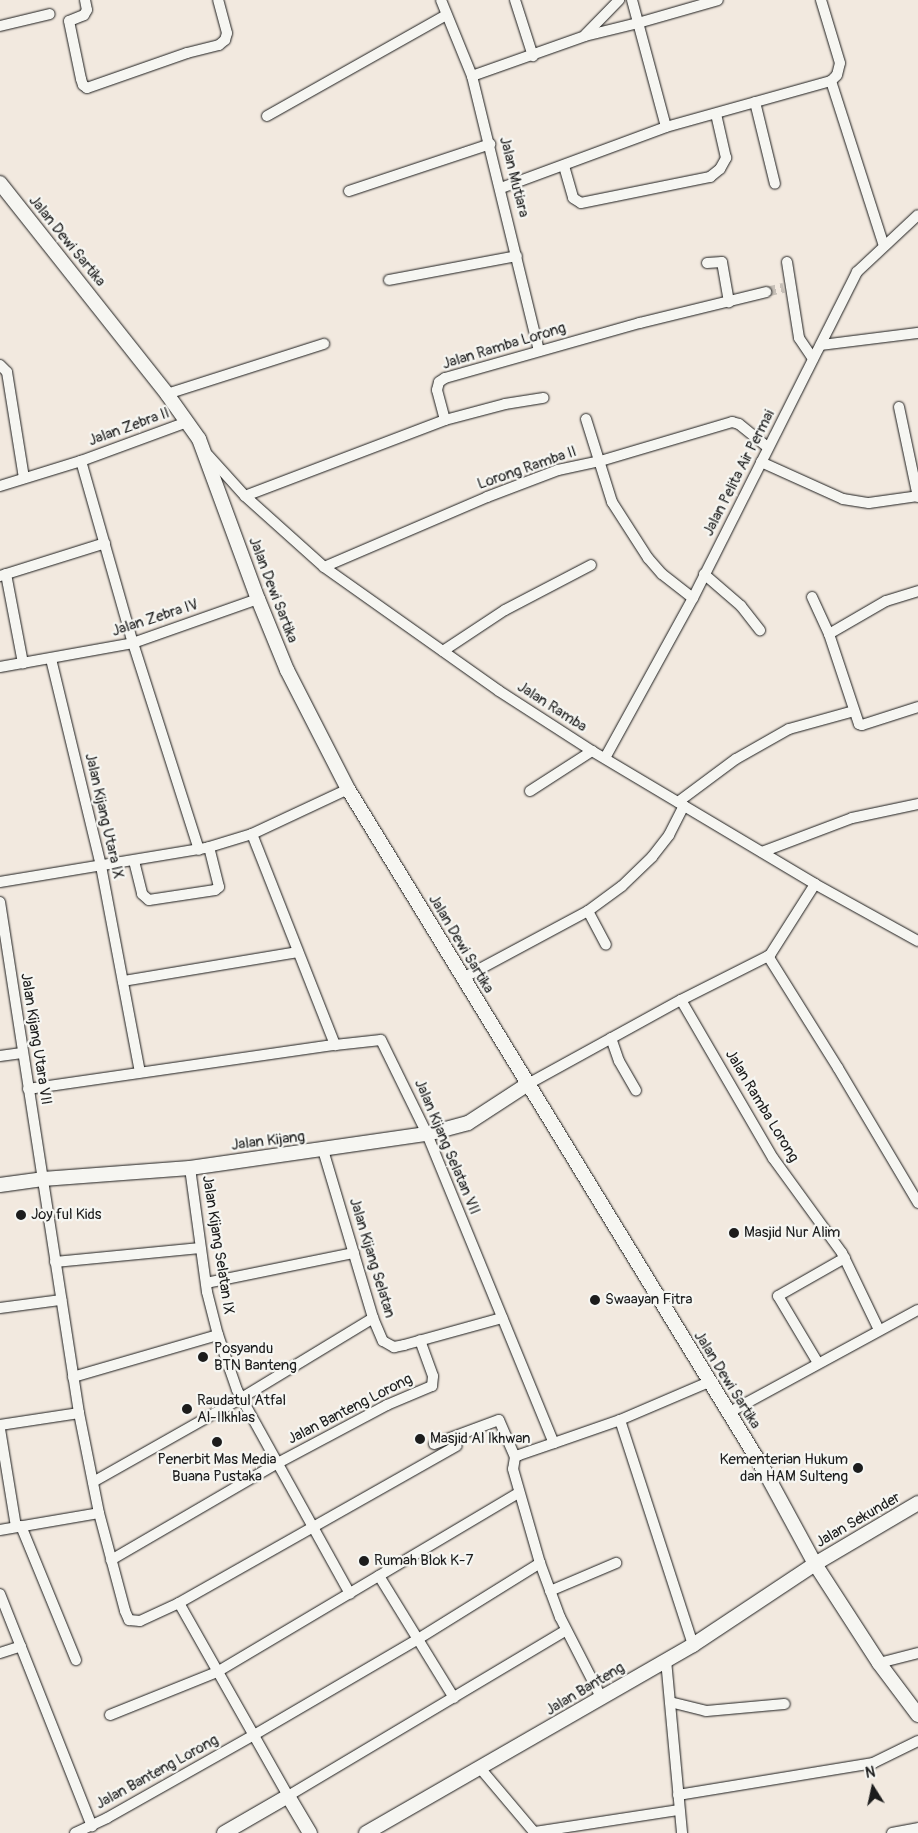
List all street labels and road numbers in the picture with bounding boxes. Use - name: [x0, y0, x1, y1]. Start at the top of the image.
- street label: Jalan Mutiara: [495, 135, 533, 219]
- street label: Jalan Dewi Sartika: [25, 192, 109, 290]
- street label: Jalan Ramba Lorong: [440, 319, 568, 373]
- street label: Jalan Zebra II: [86, 404, 172, 450]
- street label: Jalan Pelita Air Permai: [699, 407, 779, 539]
- street label: Lorong Ramba II: [475, 443, 579, 493]
- street label: Jalan Dewi Sartika: [245, 535, 301, 645]
- street label: Jalan Zebra IV: [110, 596, 200, 640]
- street label: Jalan Ramba: [514, 678, 590, 736]
- street label: Jalan Kijang Utara IX: [81, 751, 127, 881]
- street label: Jalan Dewi Sartika: [424, 891, 498, 997]
- street label: Jalan Kijang Utara VII: [17, 972, 55, 1106]
- street label: Jalan Ramba Lorong: [721, 1046, 803, 1166]
- street label: Jalan Kijang Selatan VII: [410, 1077, 484, 1217]
- street label: Jalan Kijang: [230, 1128, 306, 1154]
- street label: Jalan Kijang Selatan IX: [198, 1174, 238, 1316]
- street label: Jalan Kijang Selatan: [345, 1196, 399, 1320]
- street label: Jalan Dewi Sartika: [690, 1328, 764, 1432]
- street label: Jalan Banteng Lorong: [285, 1370, 415, 1448]
- street label: Jalan Sekunder: [813, 1489, 903, 1551]
- street label: Jalan Banteng: [542, 1658, 628, 1720]
- street label: Jalan Banteng Lorong: [93, 1731, 221, 1813]

